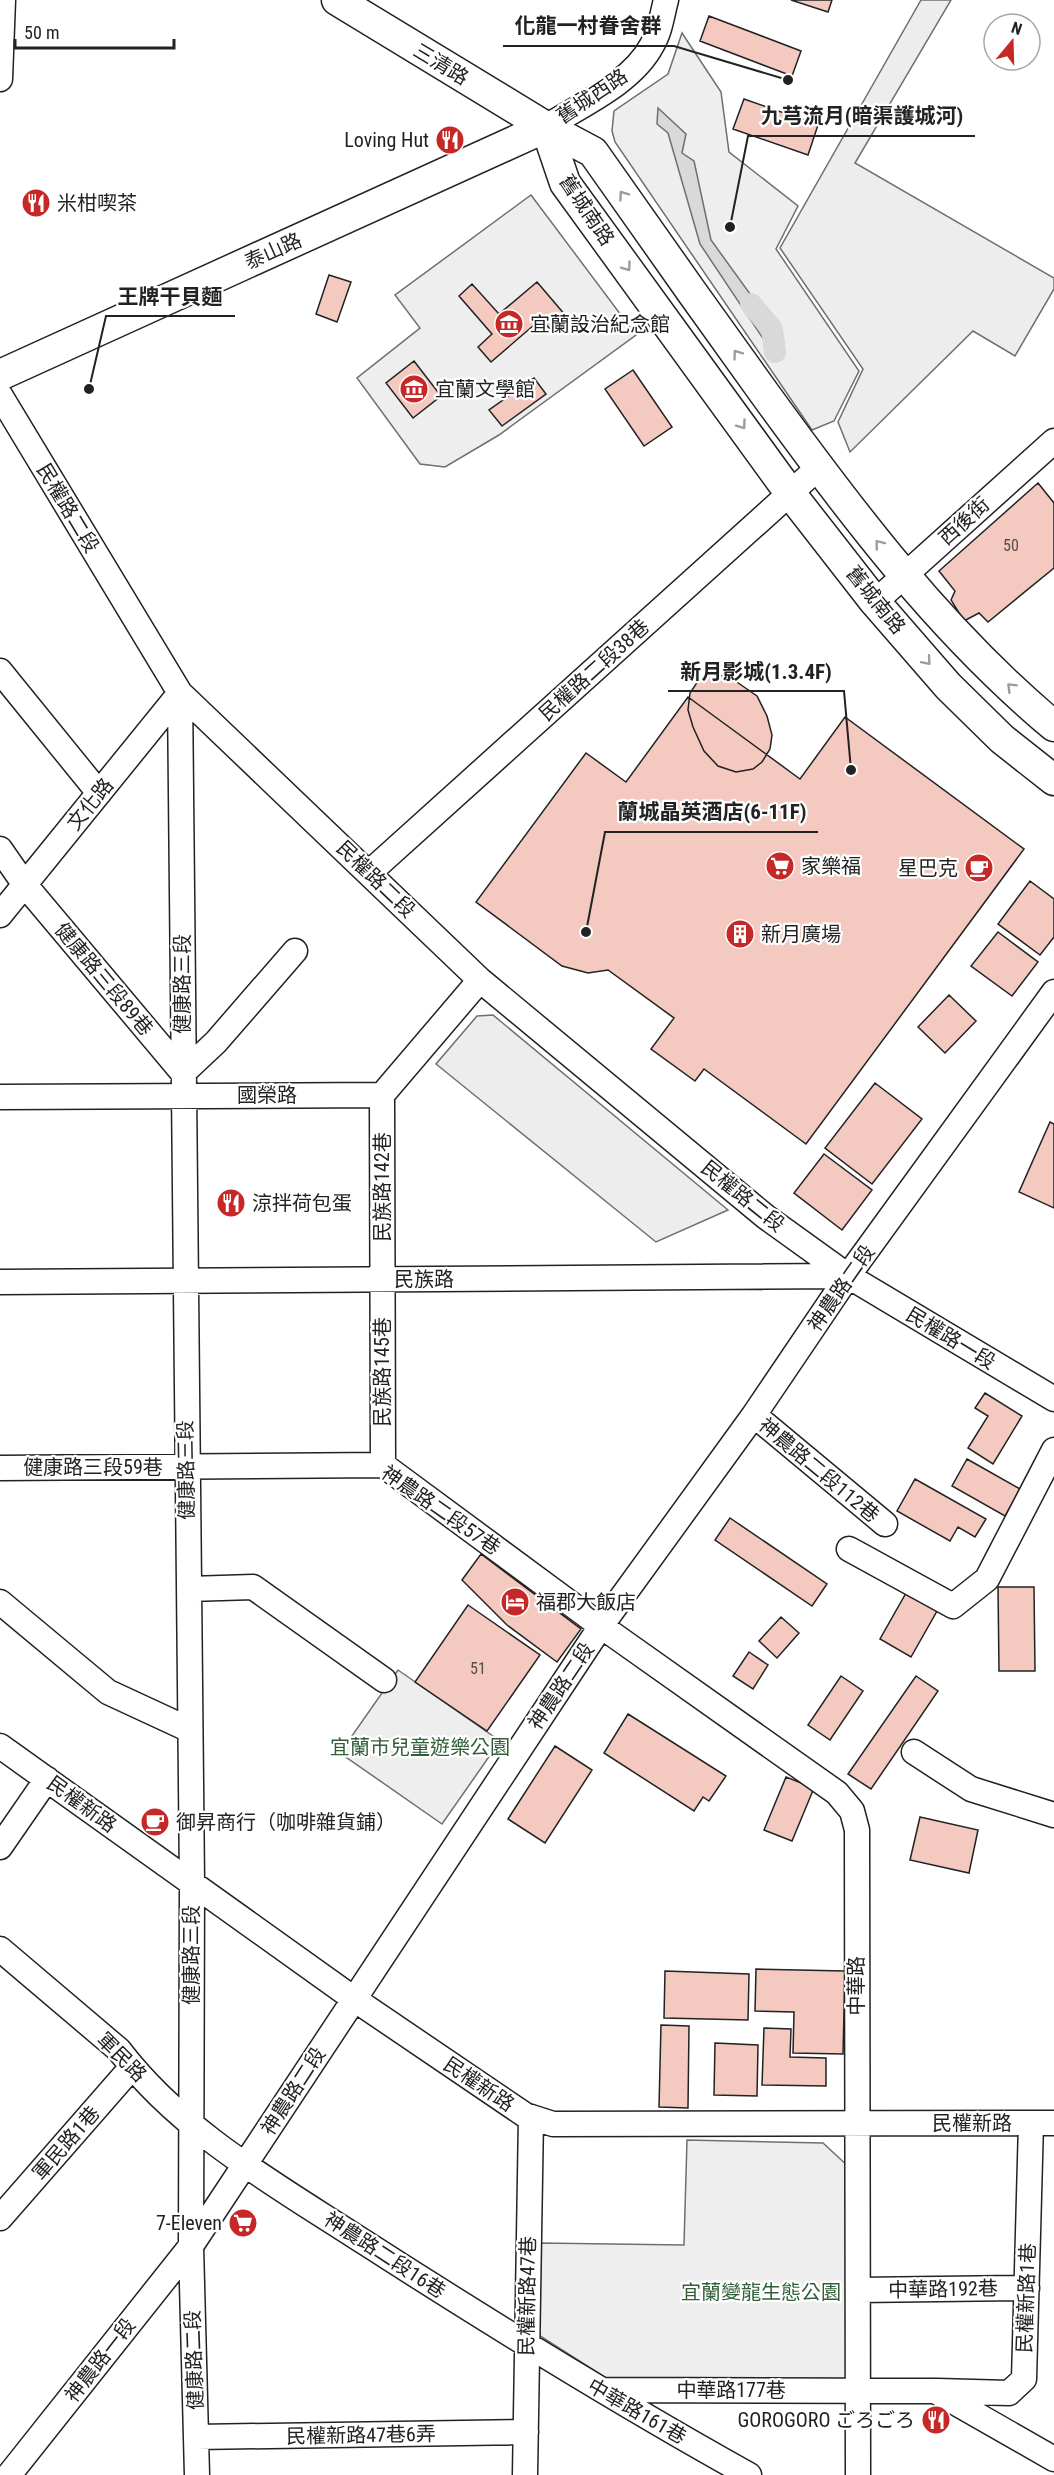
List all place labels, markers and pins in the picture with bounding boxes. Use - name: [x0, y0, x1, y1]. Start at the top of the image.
- callout: 化龍一村眷舍群: [503, 7, 674, 46]
- callout: 九芎流月(暗渠護城河): [748, 97, 975, 136]
- restaurant icon: Loving Hut: [434, 124, 466, 156]
- place label: Loving Hut: [344, 128, 429, 152]
- restaurant icon: 米柑喫茶: [20, 187, 52, 219]
- place label: 米柑喫茶: [57, 191, 137, 215]
- callout: 王牌干貝麵: [106, 277, 235, 316]
- museum icon: 宜蘭設治紀念館: [493, 308, 525, 340]
- place label: 宜蘭設治紀念館: [530, 312, 670, 336]
- museum icon: 宜蘭文學館: [398, 373, 430, 405]
- place label: 宜蘭文學館: [435, 377, 535, 401]
- callout: 新月影城(1.3.4F): [668, 652, 844, 691]
- callout: 蘭城晶英酒店(6-11F): [605, 793, 818, 832]
- supermarket icon: 家樂福: [764, 850, 796, 882]
- cafe icon: 星巴克: [963, 852, 995, 884]
- place label: 家樂福: [801, 854, 861, 878]
- place label: 星巴克: [898, 856, 958, 880]
- building icon: 新月廣場: [724, 918, 756, 950]
- place label: 新月廣場: [761, 922, 841, 946]
- restaurant icon: 涼拌荷包蛋: [215, 1187, 247, 1219]
- place label: 涼拌荷包蛋: [252, 1191, 352, 1215]
- hotel icon: 福郡大飯店: [499, 1586, 531, 1618]
- place label: 福郡大飯店: [536, 1590, 636, 1614]
- cafe icon: 御昇商行（咖啡雜貨鋪）: [139, 1806, 171, 1838]
- place label: 御昇商行（咖啡雜貨鋪）: [176, 1810, 396, 1834]
- supermarket icon: 7-Eleven: [227, 2207, 259, 2239]
- place label: 7-Eleven: [156, 2211, 222, 2235]
- restaurant icon: GOROGORO ごろごろ: [920, 2404, 952, 2436]
- place label: GOROGORO ごろごろ: [737, 2408, 915, 2432]

